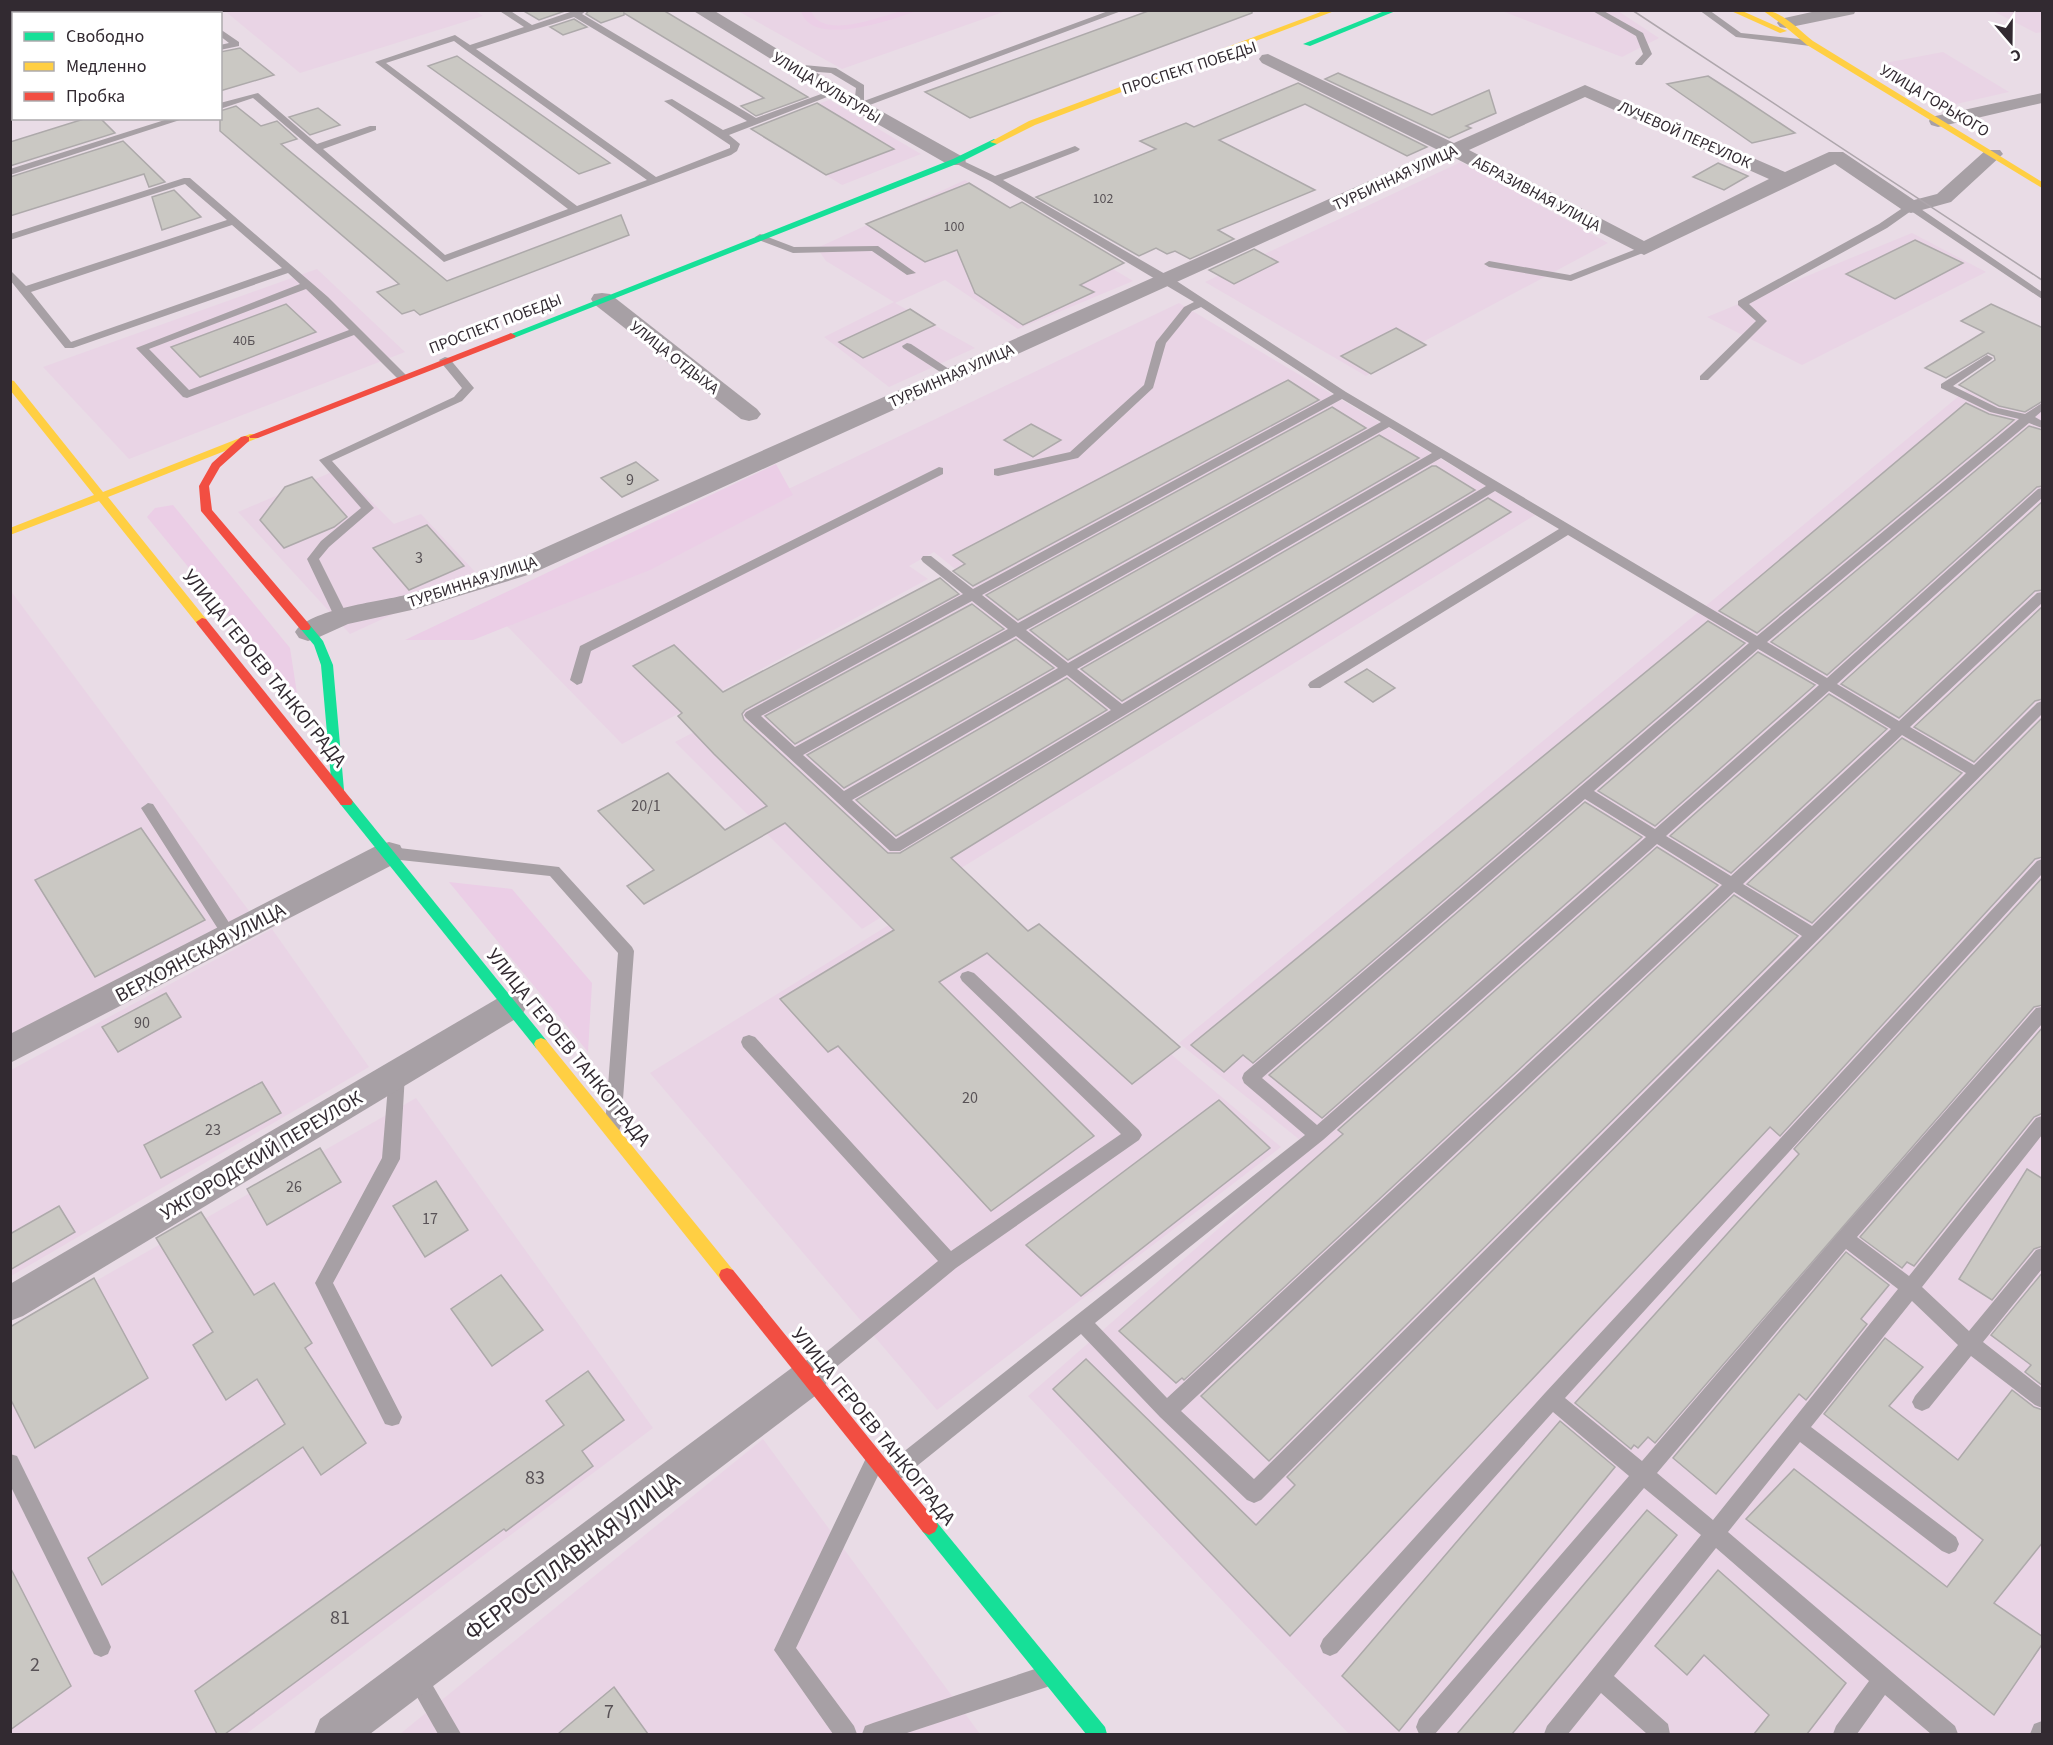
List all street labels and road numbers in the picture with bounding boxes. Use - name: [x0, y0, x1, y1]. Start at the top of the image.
- street label: ПРОСПЕКТ ПОБЕДЫ: [1119, 36, 1259, 100]
- street label: УЛИЦА КУЛЬТУРЫ: [768, 47, 885, 129]
- street label: УЛИЦА ГОРЬКОГО: [1876, 59, 1993, 142]
- street label: ЛУЧЕВОЙ ПЕРЕУЛОК: [1615, 96, 1755, 174]
- street label: ТУРБИННАЯ УЛИЦА: [1330, 139, 1461, 216]
- street label: АБРАЗИВНАЯ УЛИЦА: [1469, 151, 1605, 237]
- street label: ПРОСПЕКТ ПОБЕДЫ: [426, 289, 565, 359]
- street label: УЛИЦА ОТДЫХА: [625, 316, 724, 400]
- street label: ТУРБИННАЯ УЛИЦА: [885, 338, 1018, 413]
- street label: ТУРБИННАЯ УЛИЦА: [405, 551, 540, 613]
- street label: УЛИЦА ГЕРОЕВ ТАНКОГРАДА: [176, 564, 353, 774]
- street label: ВЕРХОЯНСКАЯ УЛИЦА: [110, 896, 291, 1010]
- street label: УЛИЦА ГЕРОЕВ ТАНКОГРАДА: [480, 943, 657, 1153]
- street label: УЖГОРОДСКИЙ ПЕРЕУЛОК: [155, 1084, 368, 1227]
- street label: УЛИЦА ГЕРОЕВ ТАНКОГРАДА: [785, 1322, 962, 1532]
- street label: ФЕРРОСПЛАВНАЯ УЛИЦА: [457, 1463, 688, 1649]

